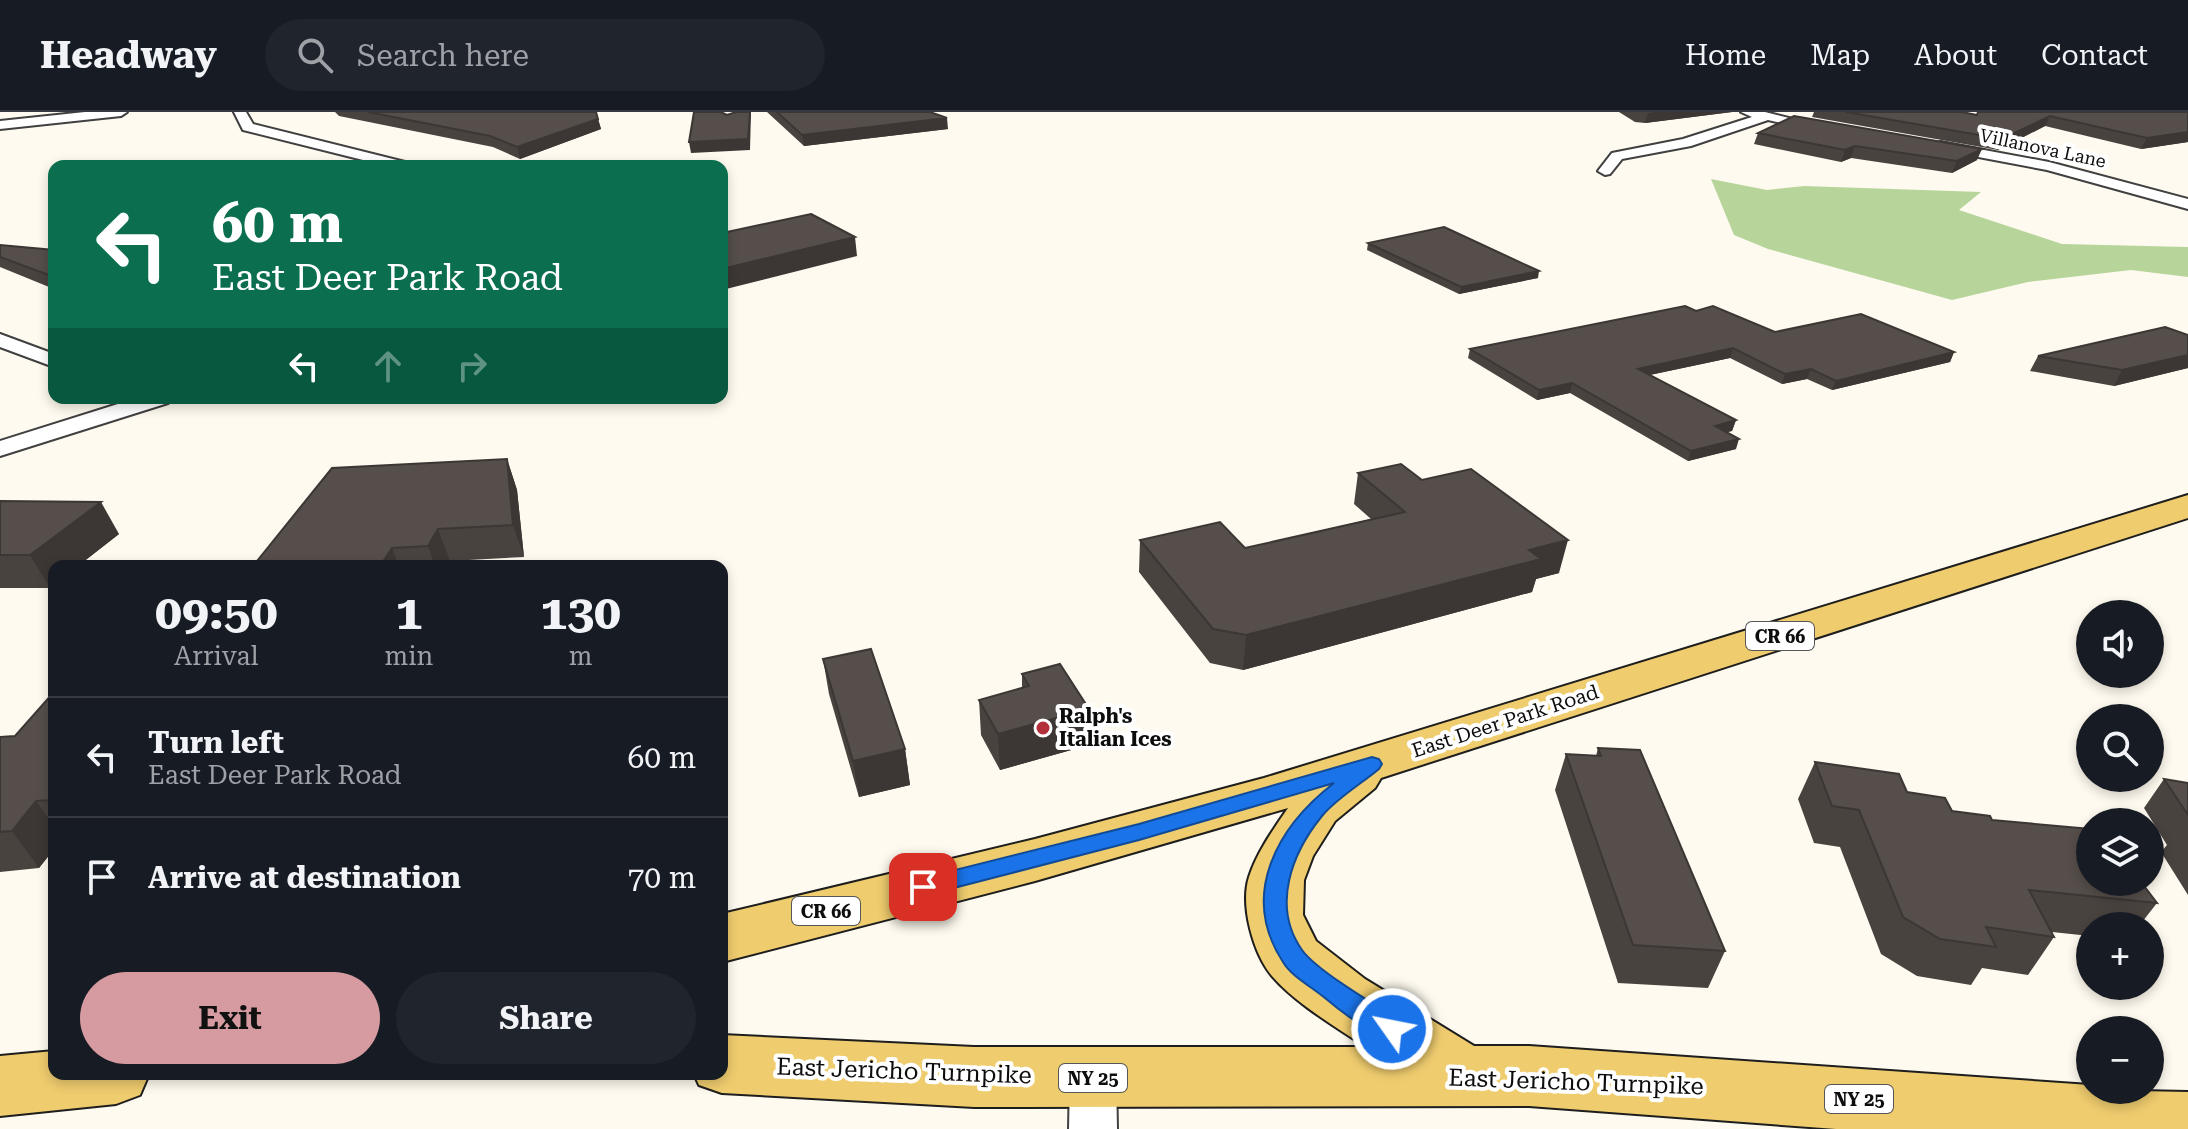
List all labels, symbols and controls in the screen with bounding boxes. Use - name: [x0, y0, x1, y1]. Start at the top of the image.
- search box: [265, 19, 825, 91]
- text: Headway: [40, 33, 217, 77]
- icon: search: [293, 33, 337, 77]
- text: Search here: [357, 38, 529, 73]
- text: Home: [1685, 39, 1766, 72]
- text: Map: [1810, 39, 1870, 72]
- text: About: [1914, 39, 1997, 72]
- text: Contact: [2041, 39, 2148, 72]
- street label: Villanova Lane: [1978, 124, 2108, 172]
- text: 60 m: [212, 190, 343, 256]
- icon: left: [80, 192, 184, 296]
- text: East Deer Park Road: [212, 257, 563, 299]
- icon: left: [282, 344, 326, 388]
- icon: ahead: [366, 344, 410, 388]
- icon: right: [450, 344, 494, 388]
- text: 09:50: [155, 585, 278, 641]
- text: 1: [395, 585, 422, 641]
- text: 130: [540, 585, 621, 641]
- map controls: [2076, 600, 2164, 1104]
- button: sound: [2076, 600, 2164, 688]
- road number: CR 66: [1746, 622, 1814, 650]
- text: Arrival: [174, 641, 259, 671]
- text: min: [385, 641, 433, 671]
- text: m: [569, 641, 593, 671]
- street label: East Deer Park Road: [1409, 679, 1602, 763]
- place label: Ralph's Italian Ices: [1059, 704, 1171, 751]
- button: search: [2076, 704, 2164, 792]
- marker: Ralph's Italian Ices: [1034, 719, 1052, 737]
- text: Turn left: [148, 725, 284, 760]
- icon: left: [80, 735, 124, 779]
- text: 60 m: [627, 740, 696, 775]
- text: East Deer Park Road: [148, 760, 401, 790]
- button: layers: [2076, 808, 2164, 896]
- pin: [889, 853, 957, 921]
- icon: arrive: [80, 855, 124, 899]
- text: Arrive at destination: [148, 860, 461, 895]
- text: 70 m: [627, 860, 696, 895]
- icon: arrive: [901, 865, 945, 909]
- road number: CR 66: [792, 897, 860, 925]
- button: +: [2076, 912, 2164, 1000]
- button: Exit: [80, 972, 380, 1064]
- button: Share: [396, 972, 696, 1064]
- position arrow: [1350, 987, 1434, 1071]
- button: −: [2076, 1016, 2164, 1104]
- street label: East Jericho Turnpike: [776, 1053, 1032, 1089]
- road number: NY 25: [1059, 1064, 1127, 1092]
- street label: East Jericho Turnpike: [1448, 1064, 1704, 1100]
- road number: NY 25: [1825, 1085, 1893, 1113]

